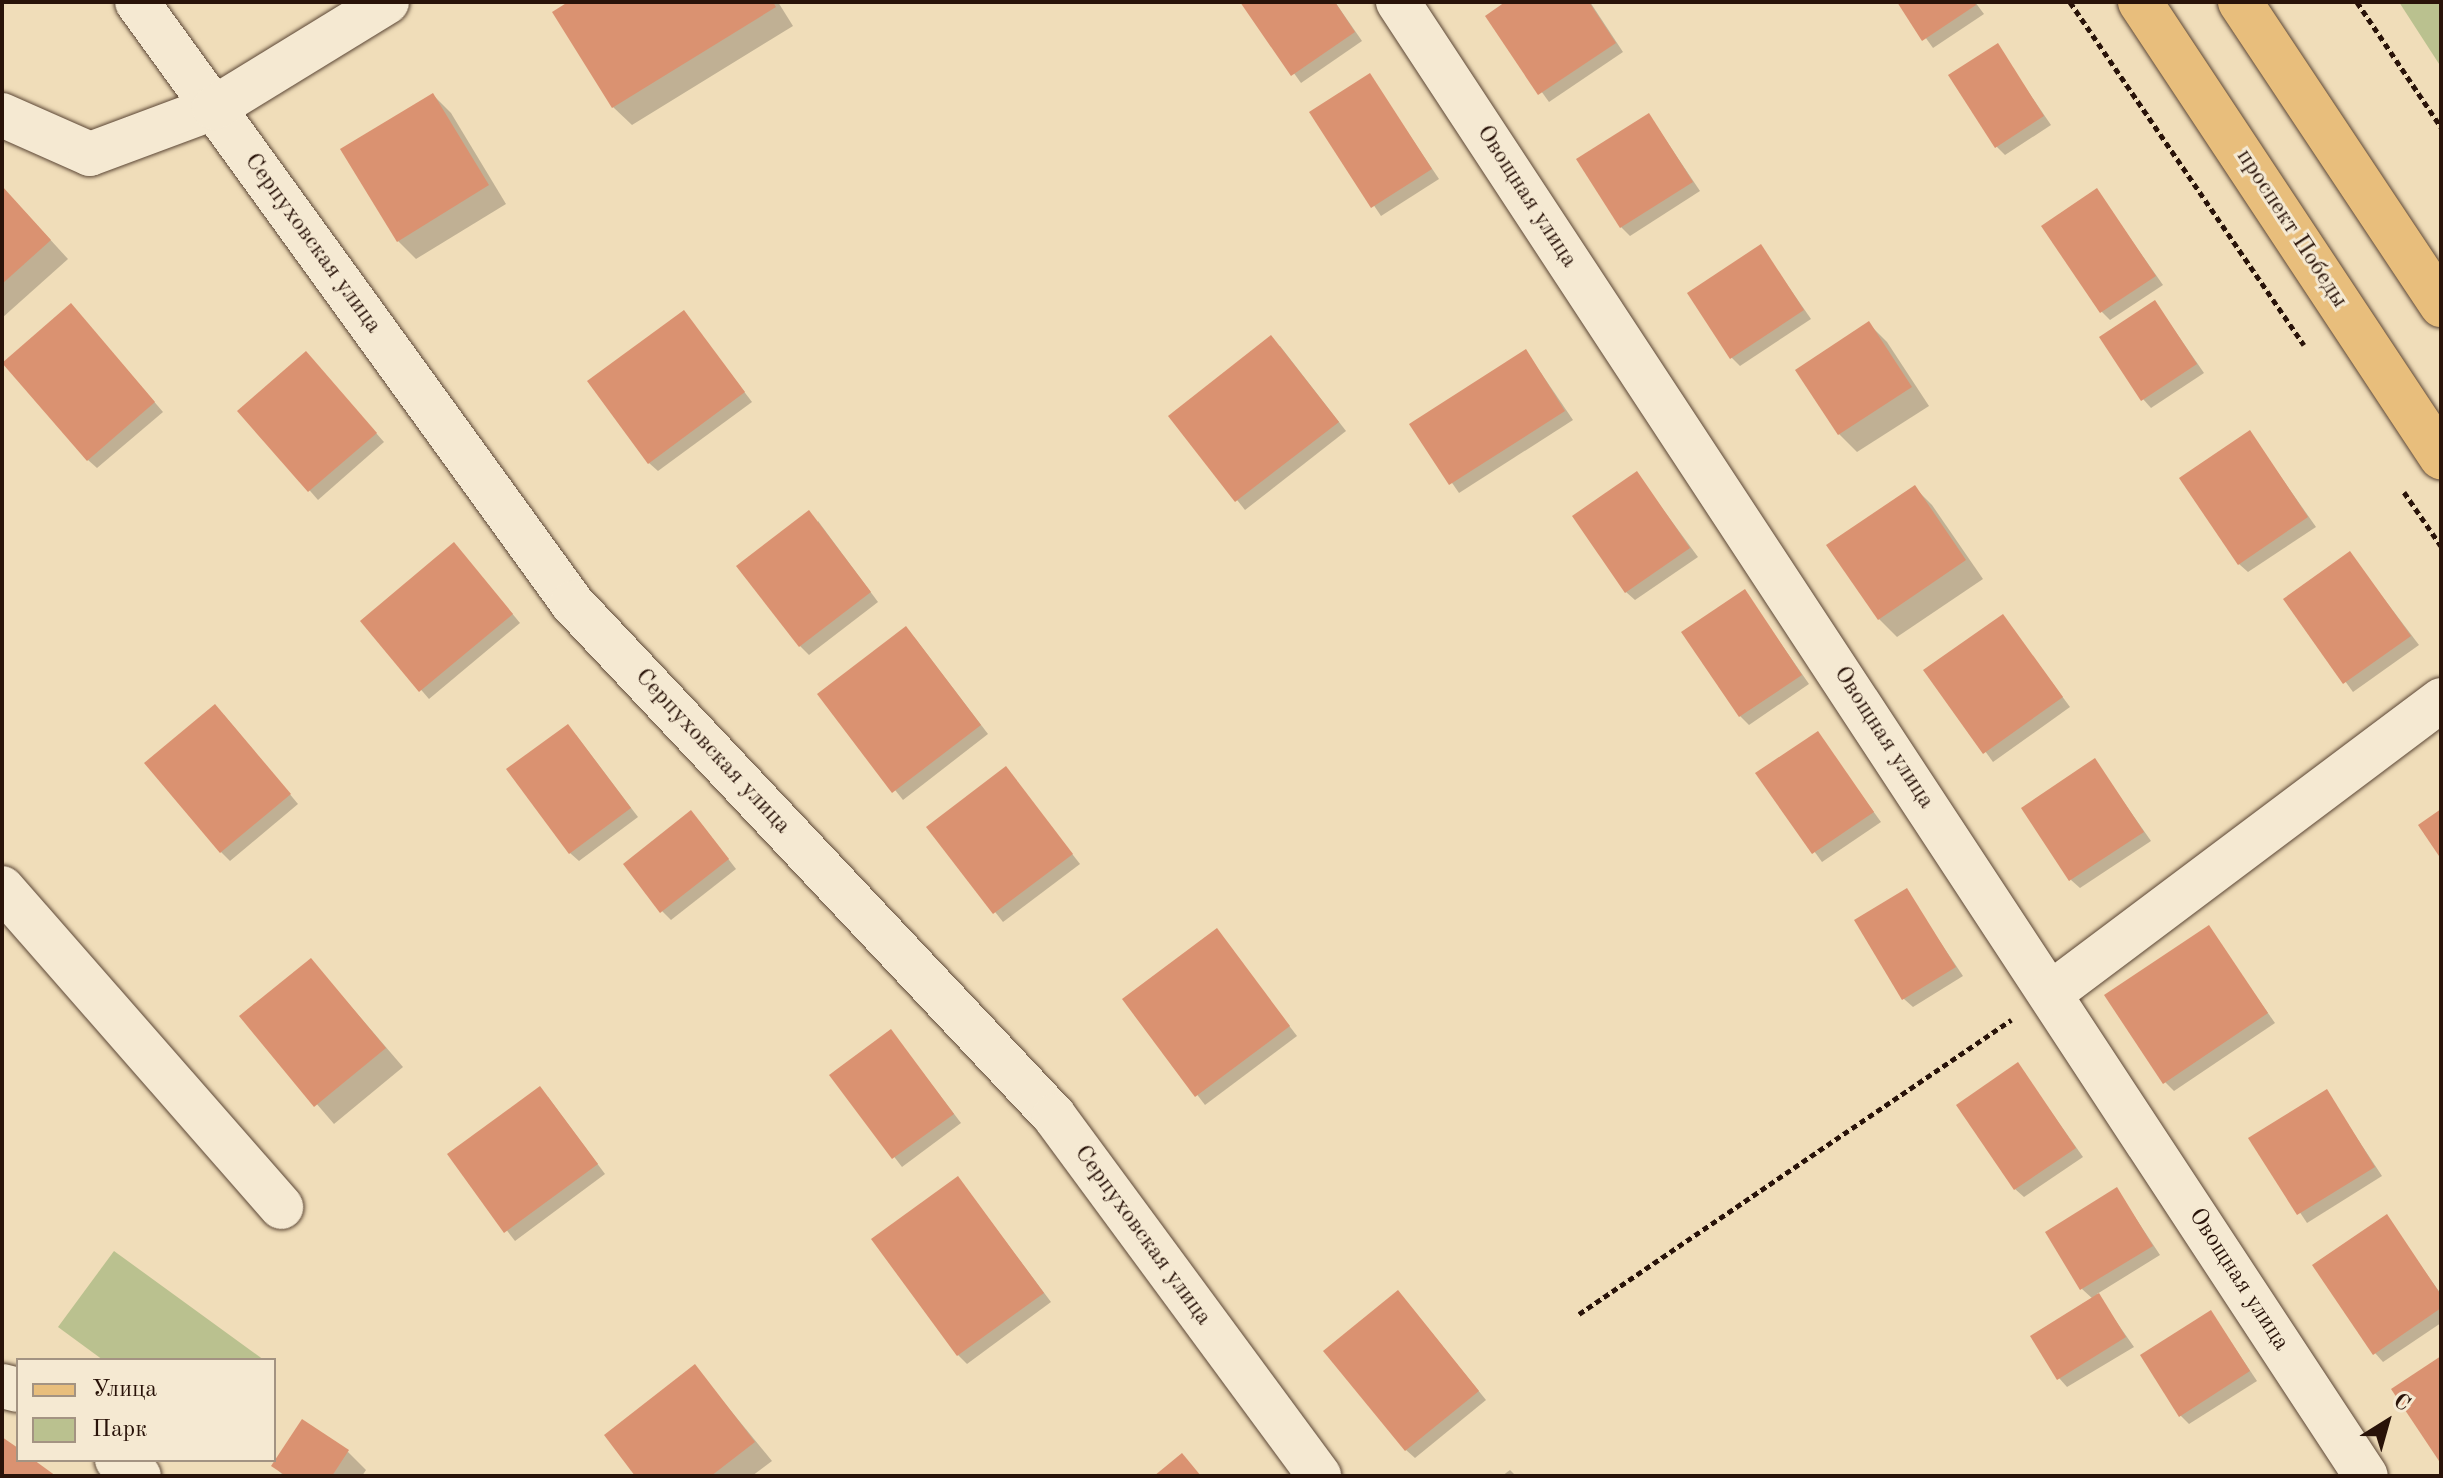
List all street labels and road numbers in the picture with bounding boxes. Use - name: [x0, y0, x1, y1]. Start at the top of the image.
- street label: Овощная улица: [1469, 120, 1583, 274]
- street label: проспект Победы: [2229, 144, 2353, 314]
- street label: Серпуховская улица: [237, 148, 387, 340]
- street label: Овощная улица: [1826, 661, 1940, 815]
- street label: Серпуховская улица: [628, 663, 796, 841]
- street label: Серпуховская улица: [1067, 1140, 1217, 1332]
- street label: Овощная улица: [2181, 1203, 2295, 1357]

